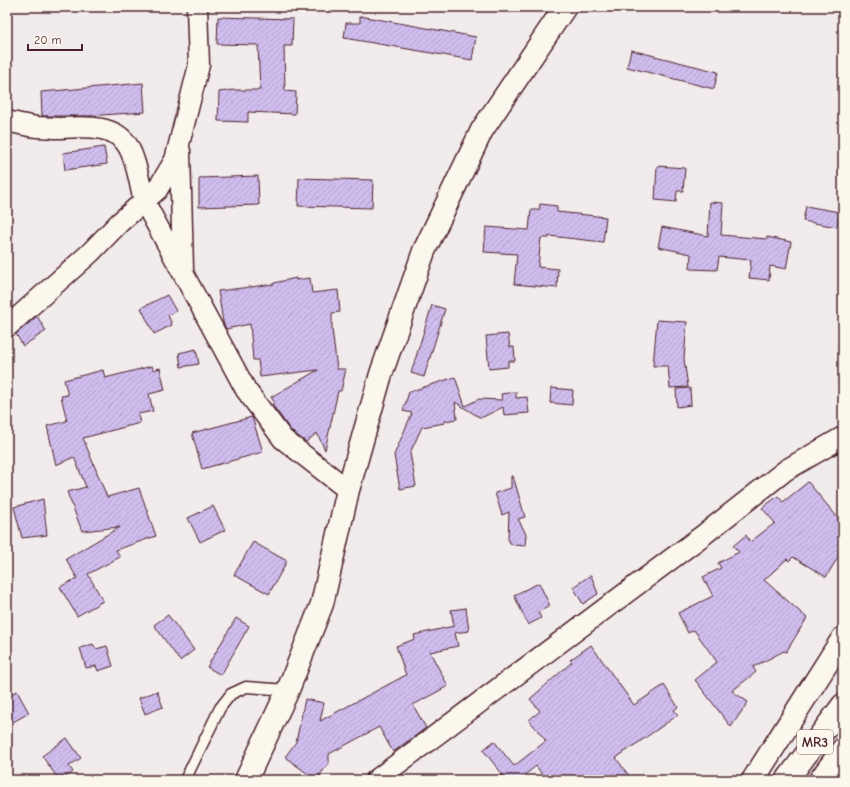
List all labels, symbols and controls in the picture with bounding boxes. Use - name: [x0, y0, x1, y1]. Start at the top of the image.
- scale bar: [28, 26, 82, 52]
- text: 20 m: [34, 33, 62, 47]
- road number: MR3: [797, 730, 833, 754]

